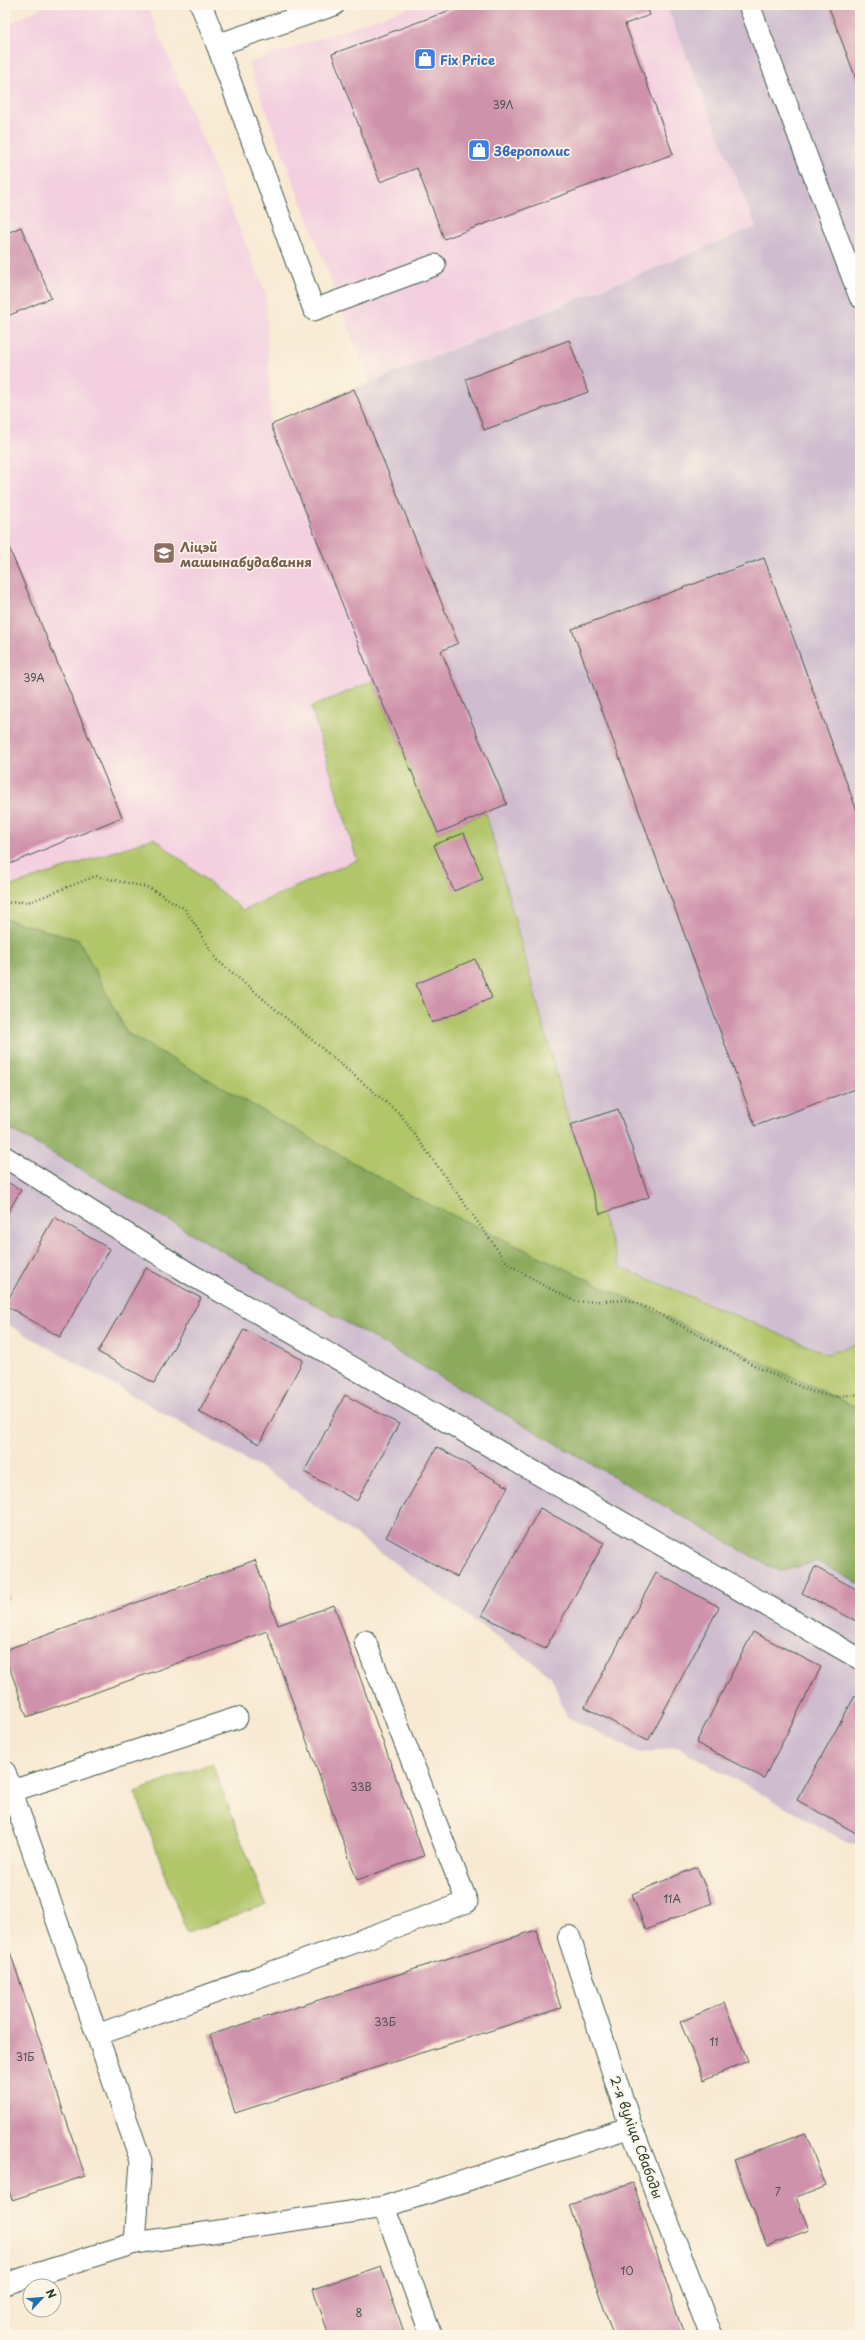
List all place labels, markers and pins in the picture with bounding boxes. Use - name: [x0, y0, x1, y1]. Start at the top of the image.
- shop icon: Fix Price: [412, 46, 438, 72]
- place label: Fix Price: [440, 50, 495, 69]
- shop icon: Зверополис: [466, 137, 492, 163]
- place label: Зверополис: [493, 141, 570, 160]
- place label: Ліцэй машынабудавання: [180, 537, 312, 571]
- school or university icon: Ліцэй машынабудавання: [151, 540, 177, 566]

